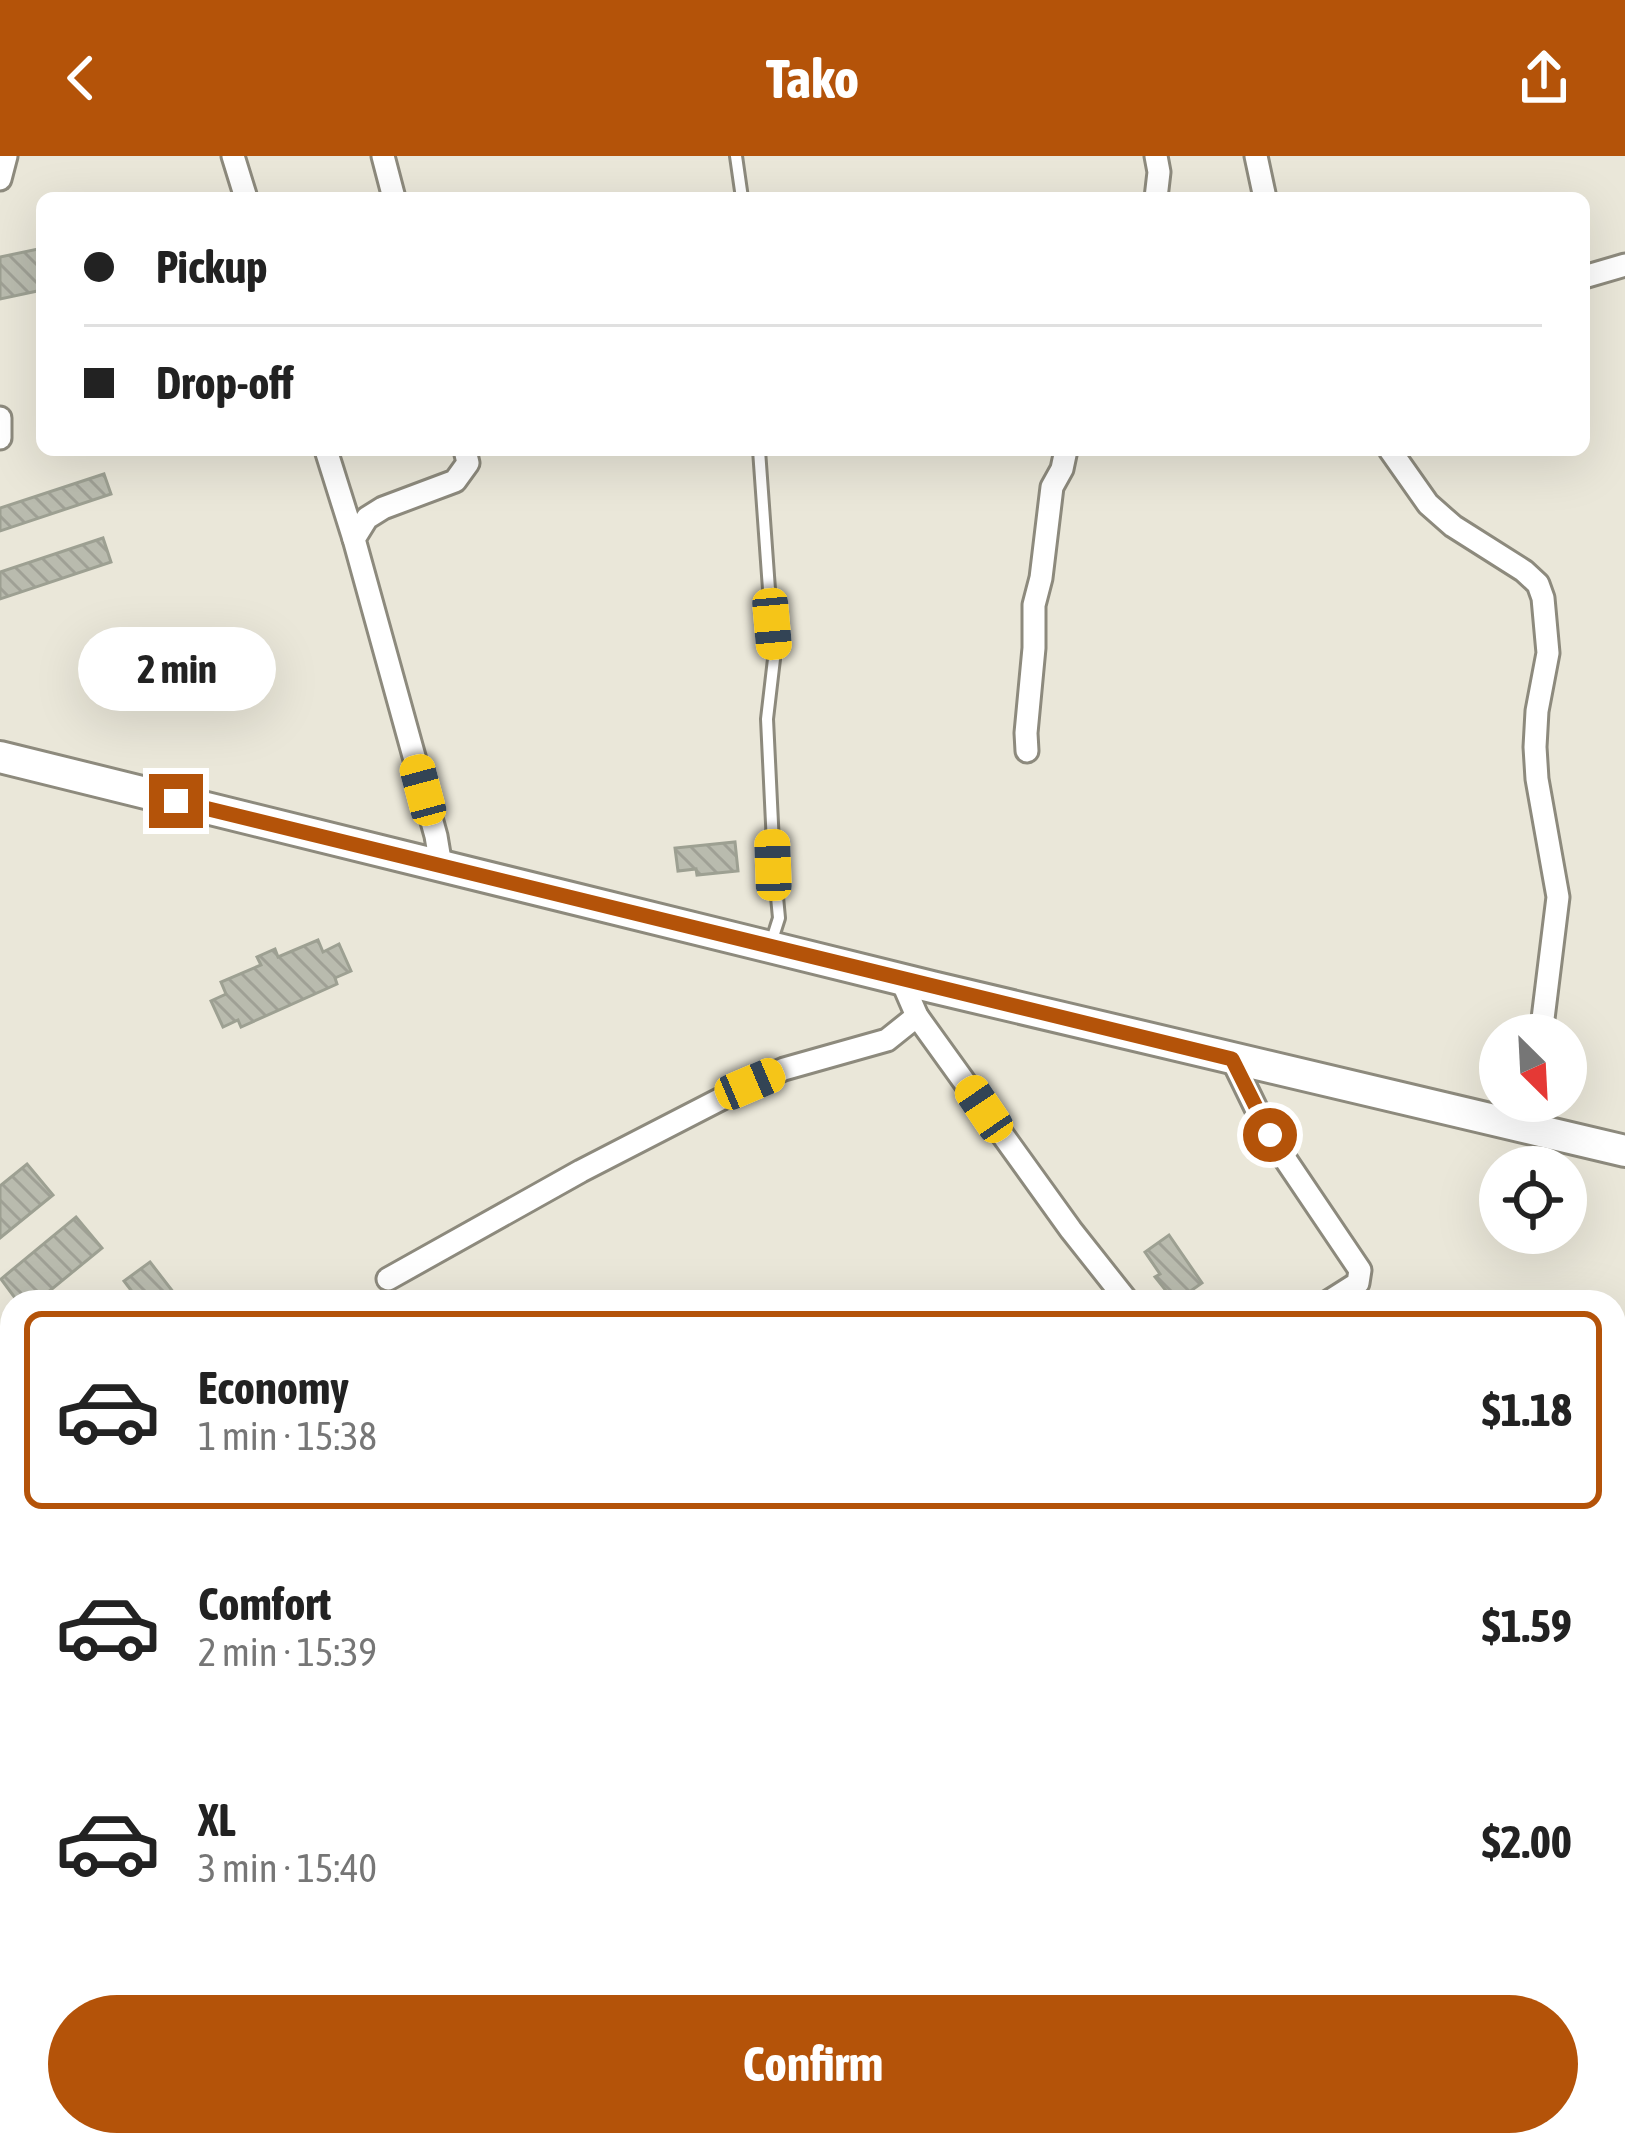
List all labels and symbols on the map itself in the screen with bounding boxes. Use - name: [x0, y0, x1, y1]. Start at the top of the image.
- car: [751, 587, 793, 661]
- callout: 2 min: [77, 627, 275, 711]
- car: [396, 751, 450, 829]
- route end: [149, 774, 203, 828]
- car: [754, 828, 792, 902]
- north arrow: [1479, 1014, 1587, 1122]
- car: [710, 1053, 790, 1115]
- car: [949, 1069, 1019, 1149]
- route start: [1243, 1108, 1297, 1162]

